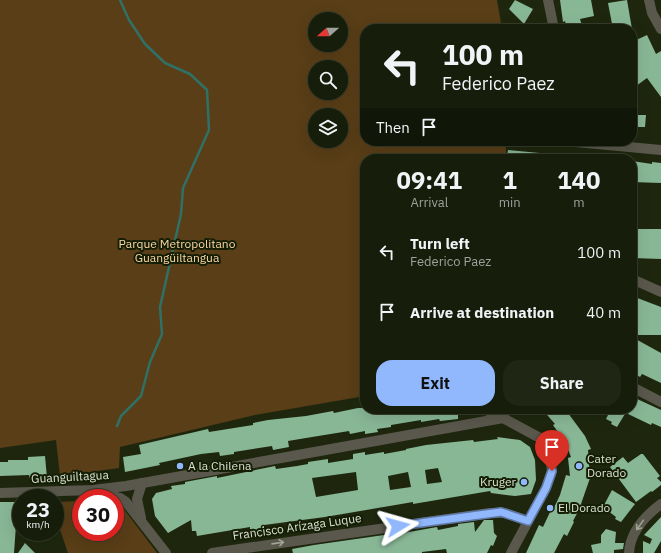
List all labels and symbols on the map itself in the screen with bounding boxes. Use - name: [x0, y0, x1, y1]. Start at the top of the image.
- north arrow: [308, 12, 348, 52]
- park label: Parque Metropolitano Guangüiltangua: [119, 236, 236, 265]
- pin: [535, 430, 569, 471]
- place label: Cater Dorado: [587, 451, 626, 480]
- place label: A la Chilena: [188, 458, 252, 473]
- marker: A la Chilena: [175, 461, 185, 471]
- marker: Cater Dorado: [574, 461, 584, 471]
- street label: Guanguiltagua: [31, 467, 110, 486]
- place label: Kruger: [480, 474, 517, 489]
- marker: Kruger: [519, 477, 529, 487]
- speed limit sign: 30: [72, 489, 124, 541]
- place label: El Dorado: [558, 500, 611, 515]
- marker: El Dorado: [545, 503, 555, 513]
- position arrow: [377, 505, 419, 547]
- street label: Francisco Arízaga Luque: [231, 510, 363, 543]
- one-way arrow: [636, 519, 644, 530]
- one-way arrow: [272, 539, 285, 547]

